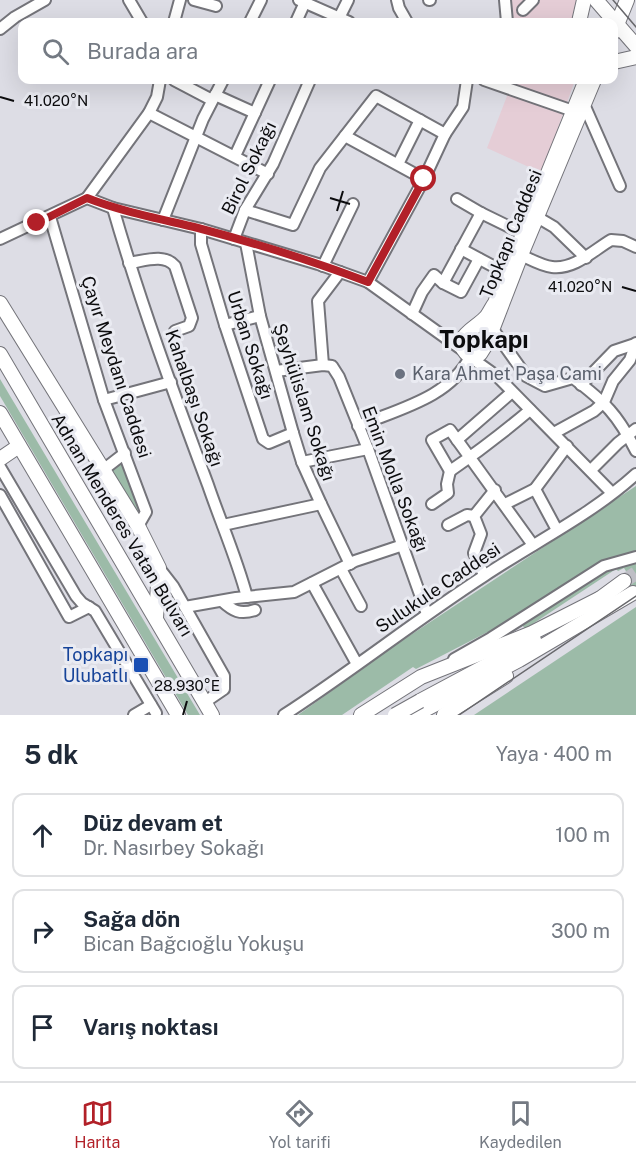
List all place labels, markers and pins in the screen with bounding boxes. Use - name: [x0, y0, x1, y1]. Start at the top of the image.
- place label: Kara Ahmet Paşa Cami: [412, 363, 602, 384]
- marker: Kara Ahmet Paşa Cami: [393, 367, 407, 381]
- place label: Topkapı Ulubatlı: [63, 644, 128, 686]
- marker: Topkapı Ulubatlı: [132, 656, 150, 674]

